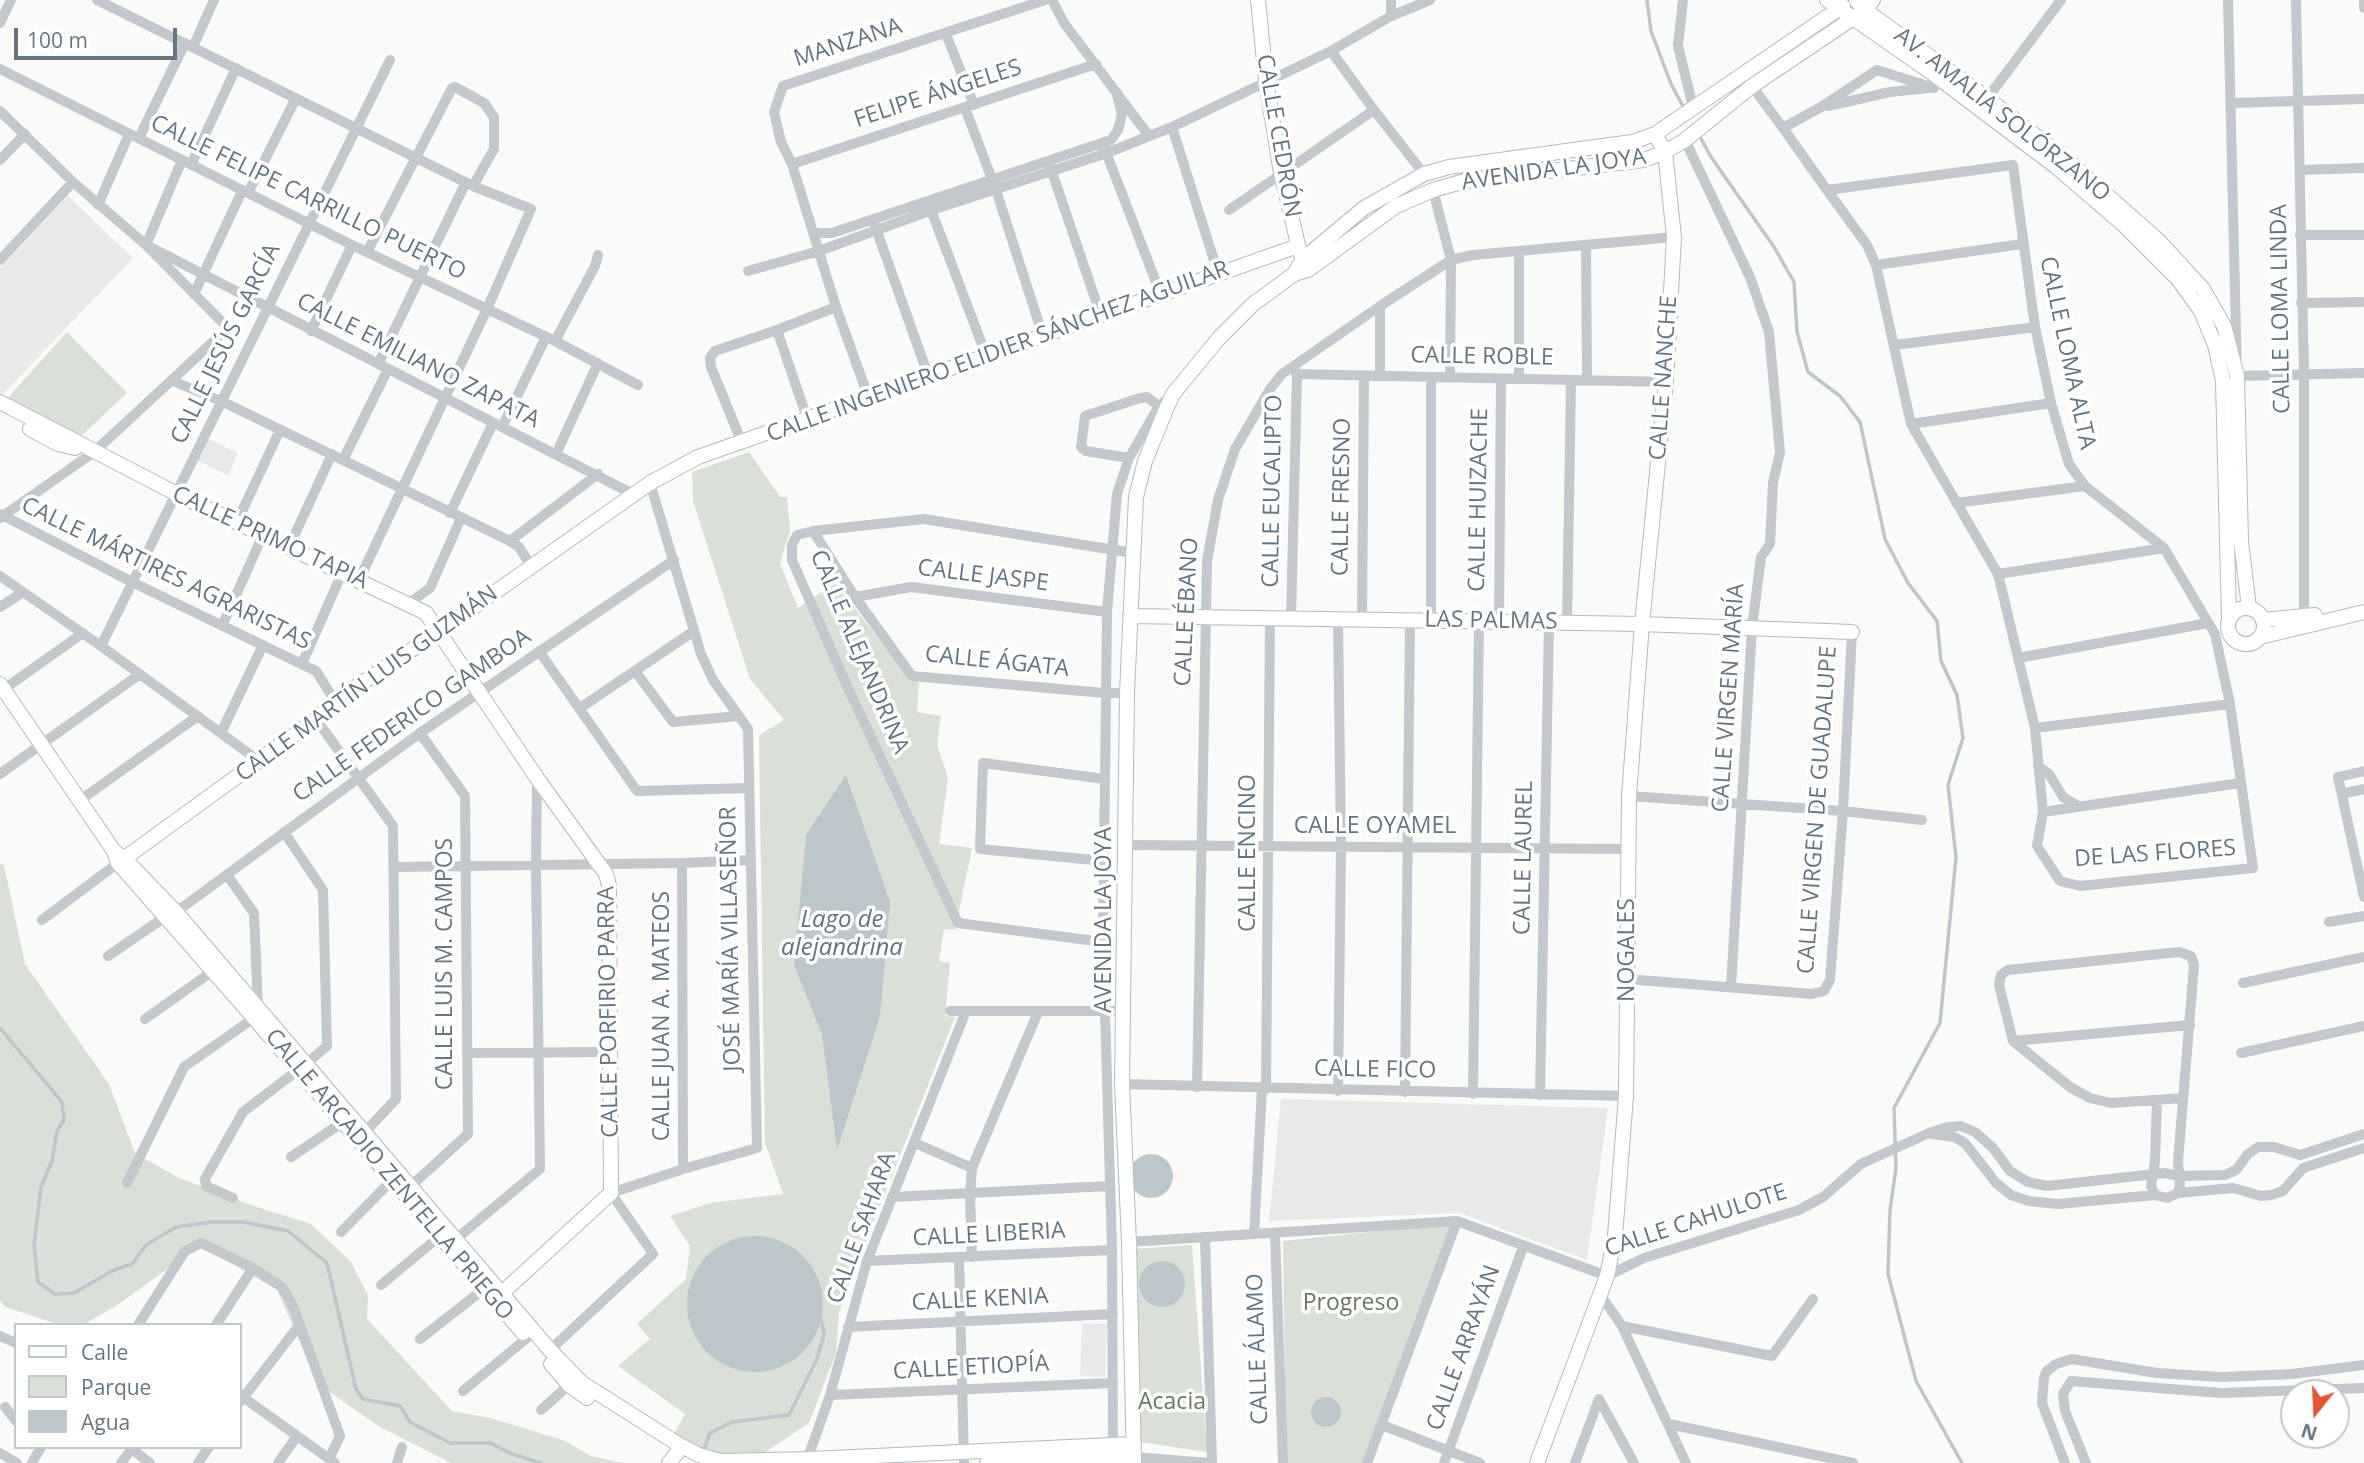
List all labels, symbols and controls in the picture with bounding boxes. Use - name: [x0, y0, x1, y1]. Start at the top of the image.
- street label: MANZANA: [790, 13, 906, 73]
- scale bar: [18, 14, 180, 58]
- street label: AV. AMALIA SOLÓRZANO: [1889, 22, 2115, 208]
- text: 100 m: [27, 26, 88, 54]
- street label: CALLE CEDRÓN: [1250, 52, 1306, 220]
- street label: FELIPE ÁNGELES: [851, 54, 1025, 134]
- street label: CALLE FELIPE CARRILLO PUERTO: [146, 109, 470, 287]
- street label: AVENIDA LA JOYA: [1460, 143, 1648, 197]
- street label: CALLE LOMA LINDA: [2265, 204, 2297, 414]
- street label: CALLE JESÚS GARCÍA: [165, 239, 287, 449]
- street label: CALLE LOMA ALTA: [2033, 254, 2101, 452]
- street label: CALLE INGENIERO ELIDIER SÁNCHEZ AGUILAR: [763, 255, 1233, 449]
- street label: CALLE EMILIANO ZAPATA: [292, 288, 544, 434]
- street label: CALLE NANCHE: [1644, 295, 1684, 461]
- street label: CALLE ROBLE: [1410, 342, 1554, 372]
- street label: CALLE EUCALIPTO: [1258, 394, 1288, 588]
- street label: CALLE HUIZACHE: [1464, 408, 1494, 592]
- street label: CALLE FRESNO: [1327, 418, 1357, 576]
- street label: CALLE PRIMO TAPIA: [168, 481, 372, 595]
- street label: CALLE MÁRTIRES AGRARISTAS: [17, 492, 315, 656]
- street label: CALLE ÉBANO: [1169, 537, 1205, 687]
- street label: CALLE ALEJANDRINA: [804, 546, 914, 758]
- street label: CALLE JASPE: [916, 554, 1050, 598]
- street label: CALLE MARTÍN LUIS GUZMÁN: [231, 580, 503, 788]
- street label: CALLE VIRGEN MARÍA: [1707, 583, 1751, 813]
- street label: LAS PALMAS: [1424, 606, 1558, 636]
- street label: CALLE FEDERICO GAMBOA: [288, 623, 536, 809]
- street label: CALLE ÁGATA: [924, 641, 1070, 683]
- street label: CALLE VIRGEN DE GUADALUPE: [1793, 645, 1843, 975]
- street label: CALLE ENCINO: [1234, 774, 1262, 932]
- street label: CALLE LAUREL: [1509, 781, 1539, 935]
- street label: JOSÉ MARÍA VILLASEÑOR: [715, 806, 747, 1072]
- street label: CALLE OYAMEL: [1294, 812, 1456, 840]
- street label: AVENIDA LA JOYA: [1090, 827, 1118, 1013]
- street label: DE LAS FLORES: [2073, 835, 2237, 873]
- street label: CALLE LUIS M. CAMPOS: [431, 838, 459, 1090]
- street label: CALLE PORFIRIO PARRA: [593, 886, 625, 1138]
- street label: CALLE JUAN A. MATEOS: [648, 891, 676, 1141]
- street label: NOGALES: [1613, 898, 1641, 1002]
- water label: Lago de alejandrina: [781, 906, 903, 962]
- street label: CALLE ARCADIO ZENTELLA PRIEGO: [259, 1024, 519, 1326]
- street label: CALLE FICO: [1314, 1055, 1436, 1085]
- street label: CALLE SAHARA: [822, 1148, 902, 1308]
- street label: CALLE CAHULOTE: [1601, 1179, 1791, 1263]
- street label: CALLE LIBERIA: [912, 1217, 1066, 1253]
- street label: CALLE ARRAYÁN: [1421, 1262, 1507, 1434]
- street label: CALLE ÁLAMO: [1242, 1273, 1274, 1425]
- street label: CALLE KENIA: [911, 1283, 1049, 1317]
- park label: Progreso: [1303, 1289, 1399, 1317]
- legend: [14, 1323, 242, 1449]
- text: Calle: [81, 1338, 128, 1366]
- street label: CALLE ETIOPÍA: [892, 1350, 1050, 1386]
- text: Parque: [81, 1373, 151, 1401]
- north arrow: [2280, 1379, 2350, 1449]
- park label: Acacia: [1138, 1388, 1206, 1416]
- text: Agua: [81, 1408, 130, 1436]
- text: N: [2298, 1417, 2321, 1447]

